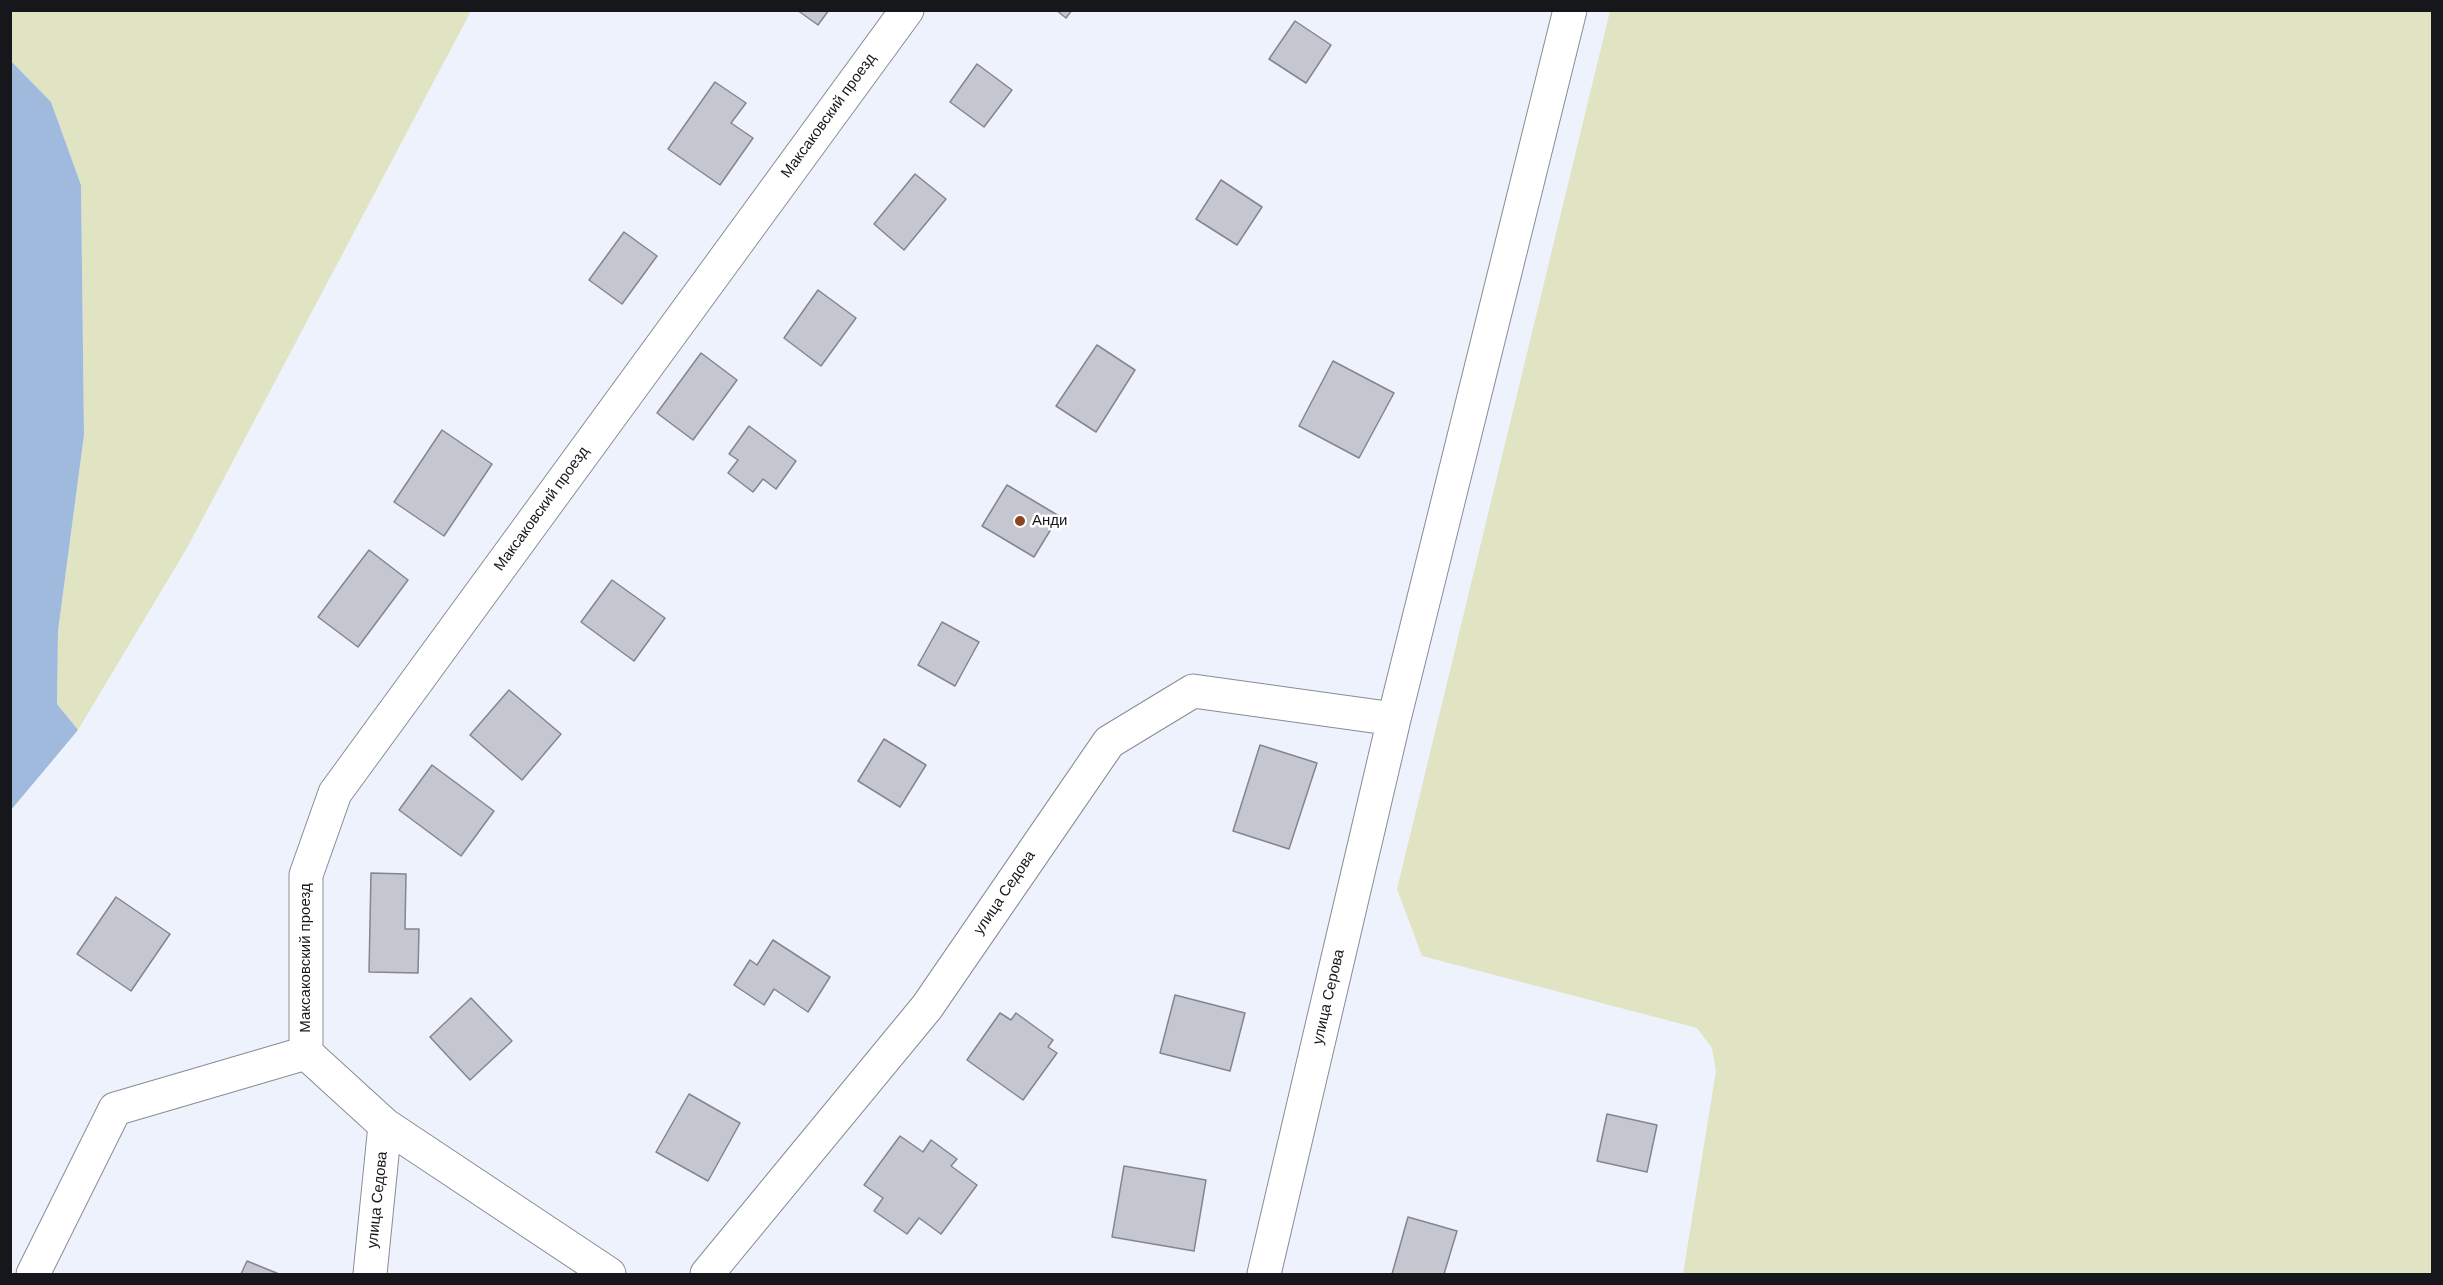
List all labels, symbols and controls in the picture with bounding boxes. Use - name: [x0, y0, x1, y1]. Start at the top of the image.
- street label: Максаковский проезд: [778, 50, 880, 182]
- street label: Максаковский проезд: [491, 443, 593, 575]
- place label: Анди: [1032, 512, 1067, 530]
- marker: Анди: [1013, 514, 1027, 528]
- street label: улица Седова: [970, 848, 1040, 938]
- street label: Максаковский проезд: [297, 883, 315, 1033]
- street label: улица Серова: [1309, 948, 1349, 1046]
- street label: улица Седова: [364, 1151, 392, 1249]

